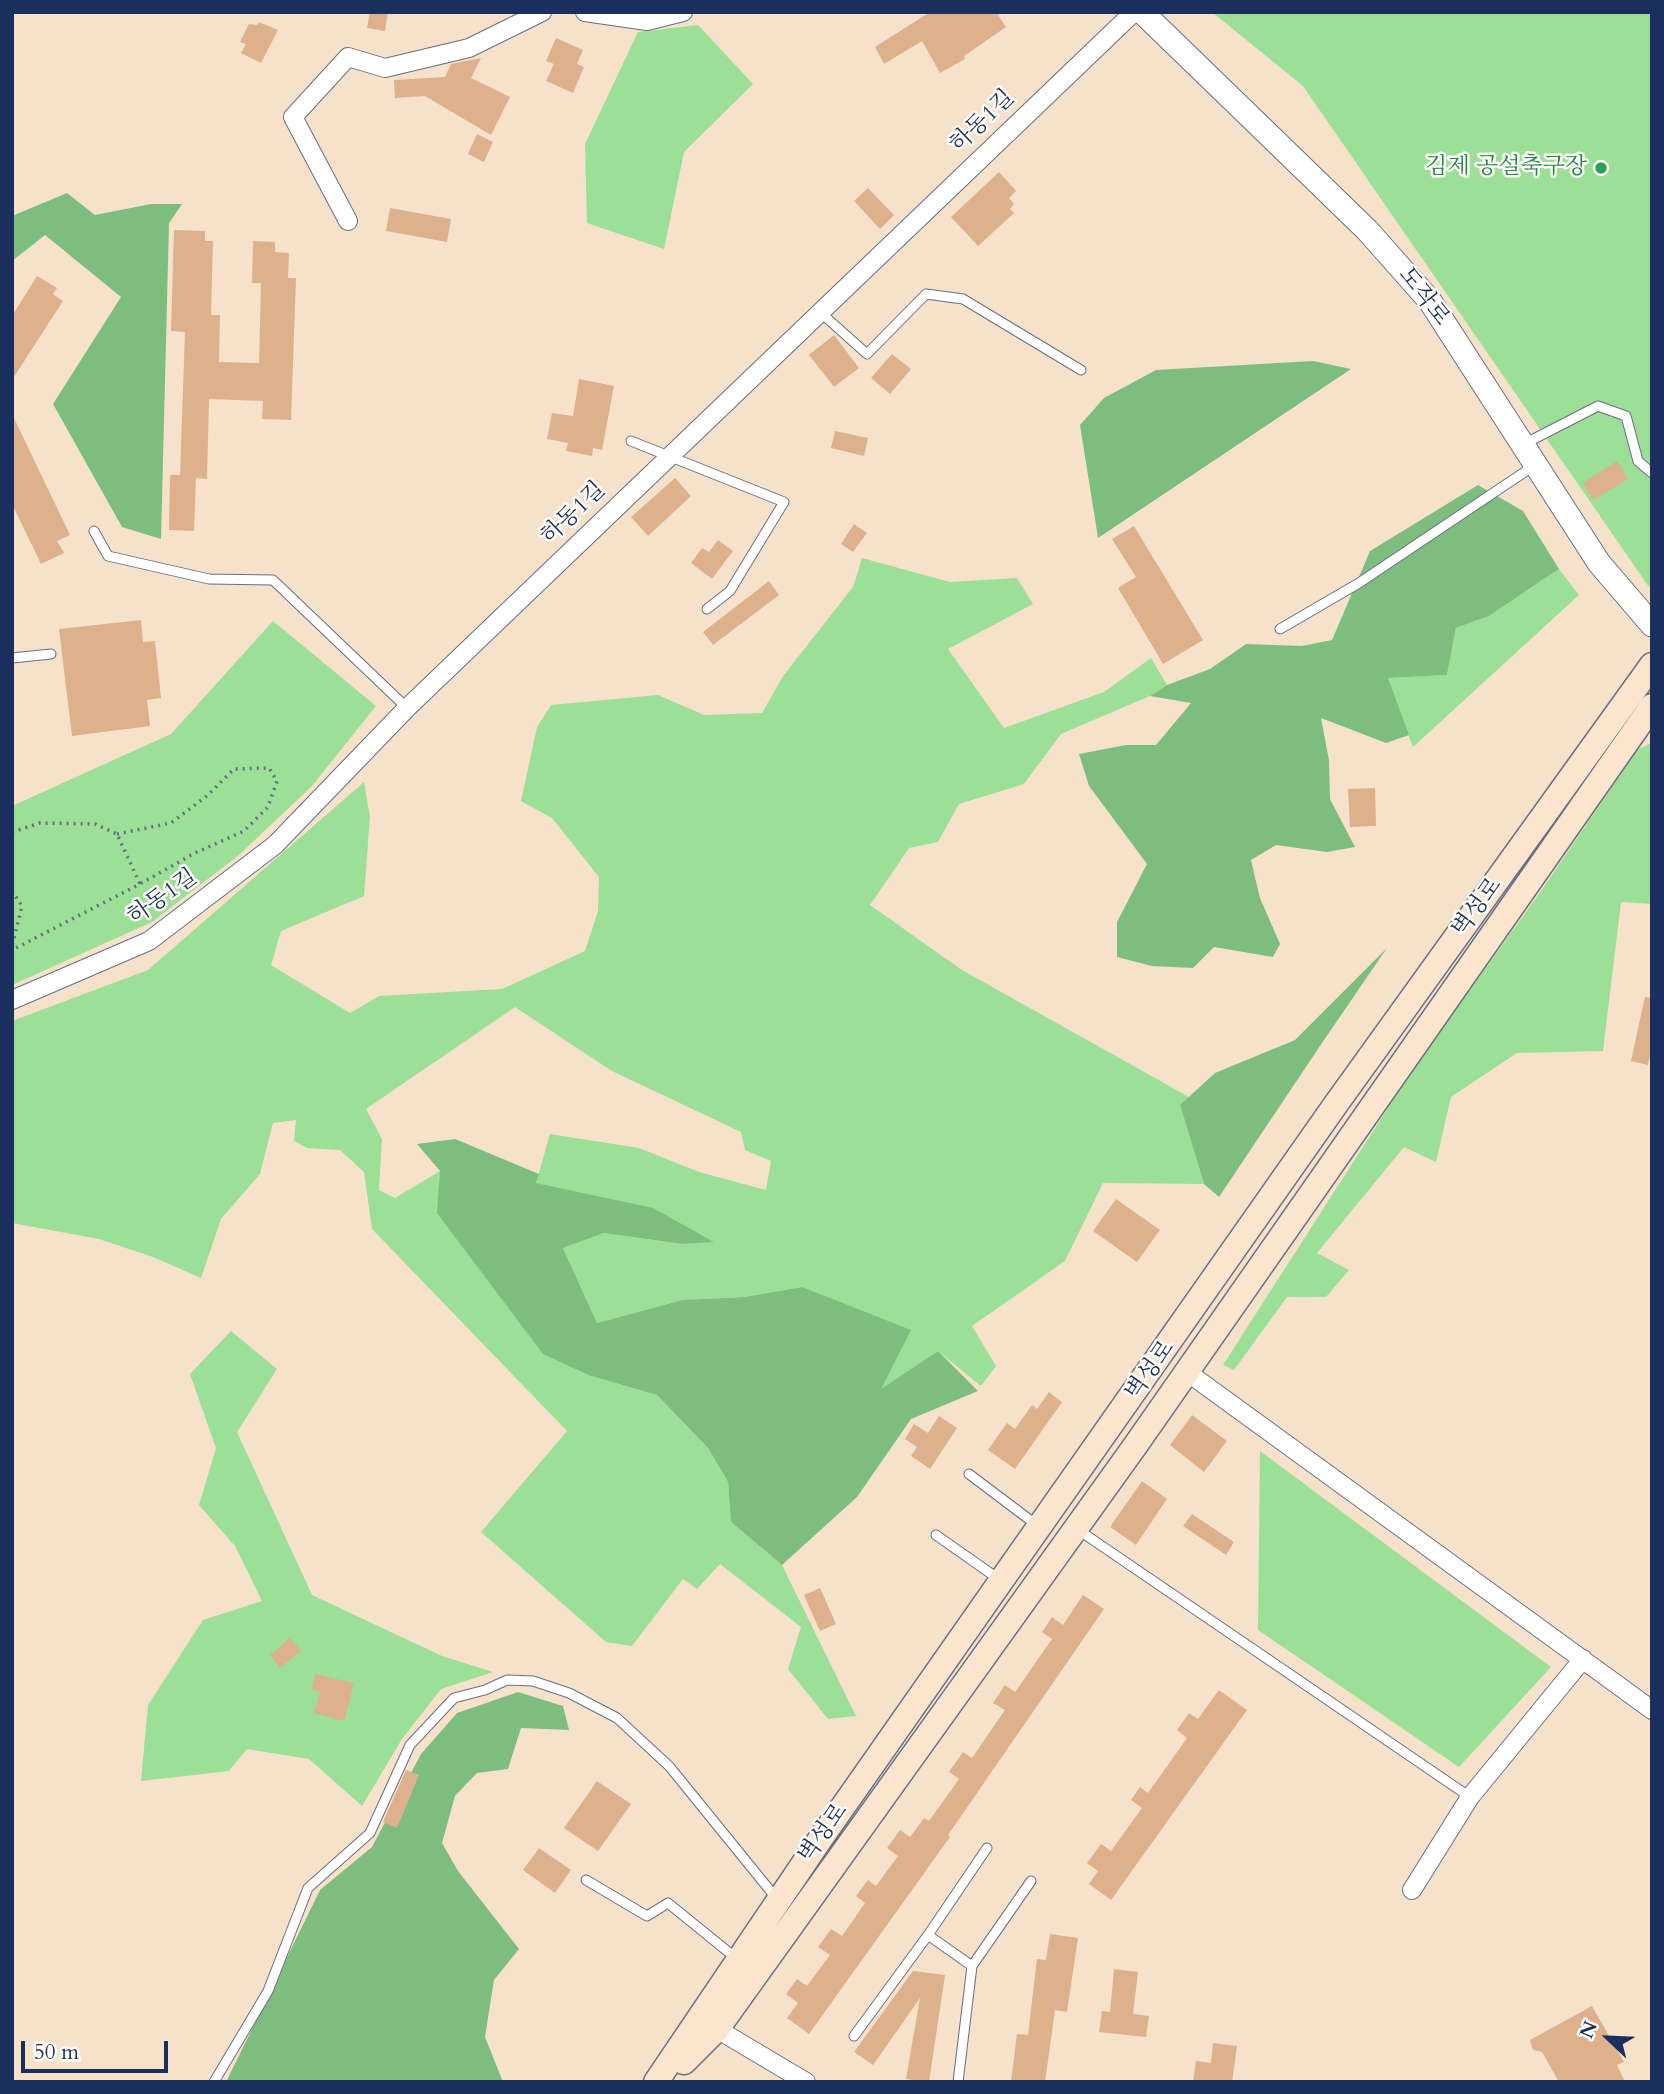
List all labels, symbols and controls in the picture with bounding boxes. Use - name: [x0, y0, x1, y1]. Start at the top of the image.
- street label: 하동1길: [945, 85, 1021, 159]
- place label: 김제 공설축구장: [1425, 154, 1587, 182]
- marker: 김제 공설축구장: [1593, 160, 1609, 176]
- street label: 도작로: [1392, 262, 1454, 332]
- street label: 하동1길: [536, 477, 612, 551]
- street label: 하동1길: [123, 864, 203, 932]
- street label: 벽성로: [1447, 873, 1509, 943]
- street label: 벽성로: [1121, 1336, 1181, 1406]
- street label: 벽성로: [794, 1799, 854, 1869]
- north arrow: [1573, 2003, 1643, 2073]
- text: N: [1573, 2017, 1604, 2042]
- scale bar: [24, 2028, 172, 2072]
- text: 50 m: [34, 2038, 79, 2067]

